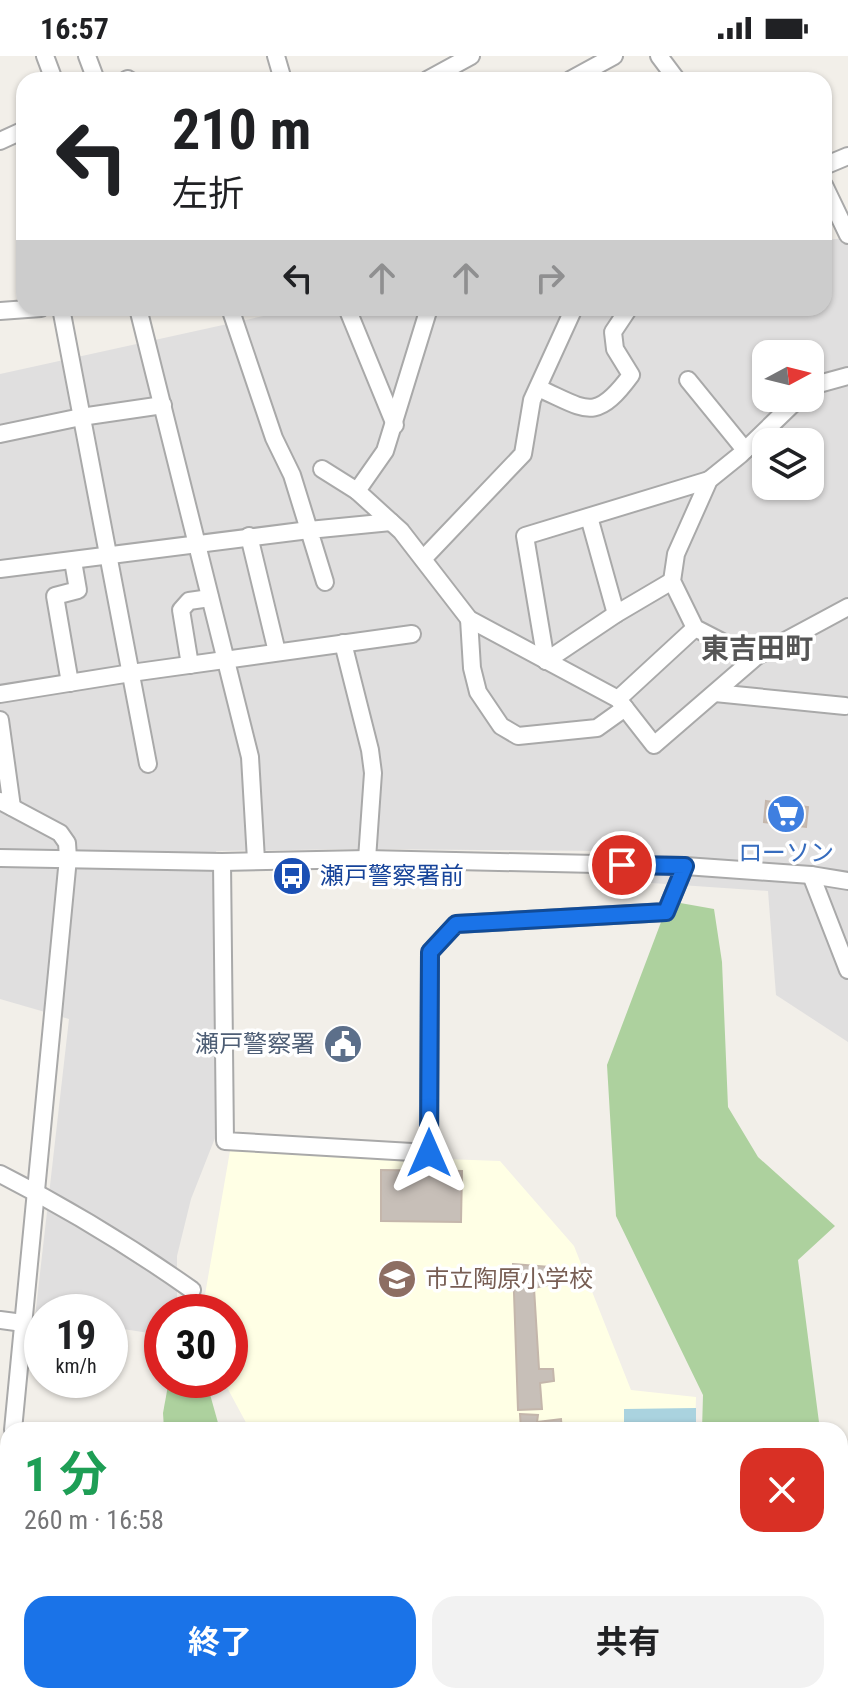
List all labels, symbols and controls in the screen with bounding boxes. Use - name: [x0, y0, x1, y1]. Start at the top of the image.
- text: 16:57: [40, 11, 109, 46]
- text: 210 m: [172, 97, 311, 163]
- icon: left: [40, 104, 144, 208]
- text: 左折: [172, 173, 244, 215]
- icon: left: [276, 256, 320, 300]
- icon: ahead: [360, 256, 404, 300]
- icon: ahead: [444, 256, 488, 300]
- icon: right: [528, 256, 572, 300]
- north arrow: [752, 340, 824, 412]
- map controls: [752, 340, 824, 500]
- button: layers: [752, 428, 824, 500]
- district label: 東吉田町: [701, 632, 813, 665]
- supermarket icon: ローソン: [765, 793, 807, 835]
- pin: [588, 831, 656, 899]
- place label: ローソン: [738, 839, 834, 867]
- icon: arrive: [600, 843, 644, 887]
- bus stop icon: 瀬戸警察署前: [271, 855, 313, 897]
- place label: 瀬戸警察署前: [320, 862, 464, 890]
- public building icon: 瀬戸警察署: [322, 1023, 364, 1065]
- place label: 瀬戸警察署: [195, 1030, 315, 1058]
- position arrow: [387, 1111, 471, 1195]
- school or university icon: 市立陶原小学校: [376, 1258, 418, 1300]
- place label: 市立陶原小学校: [425, 1265, 593, 1293]
- speed limit sign: 30: [144, 1294, 248, 1398]
- text: 19: [56, 1312, 96, 1359]
- text: km/h: [55, 1354, 97, 1378]
- text: 1 分: [24, 1446, 107, 1503]
- button: close: [740, 1448, 824, 1532]
- text: 260 m · 16:58: [24, 1505, 164, 1535]
- button: 終了: [24, 1596, 416, 1688]
- button: 共有: [432, 1596, 824, 1688]

